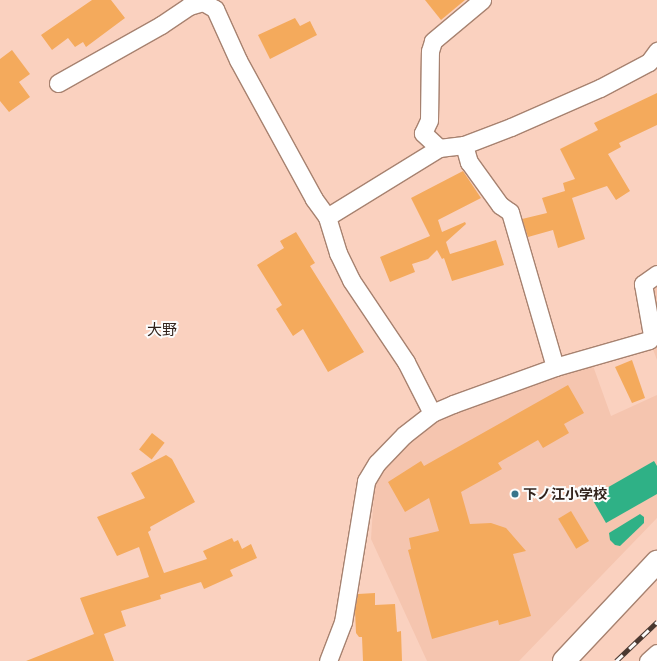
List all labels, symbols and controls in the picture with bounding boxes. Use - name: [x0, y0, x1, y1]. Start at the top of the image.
- district label: 大野: [147, 321, 177, 339]
- place label: 下ノ江小学校: [523, 486, 607, 502]
- marker: 下ノ江小学校: [510, 489, 520, 499]

